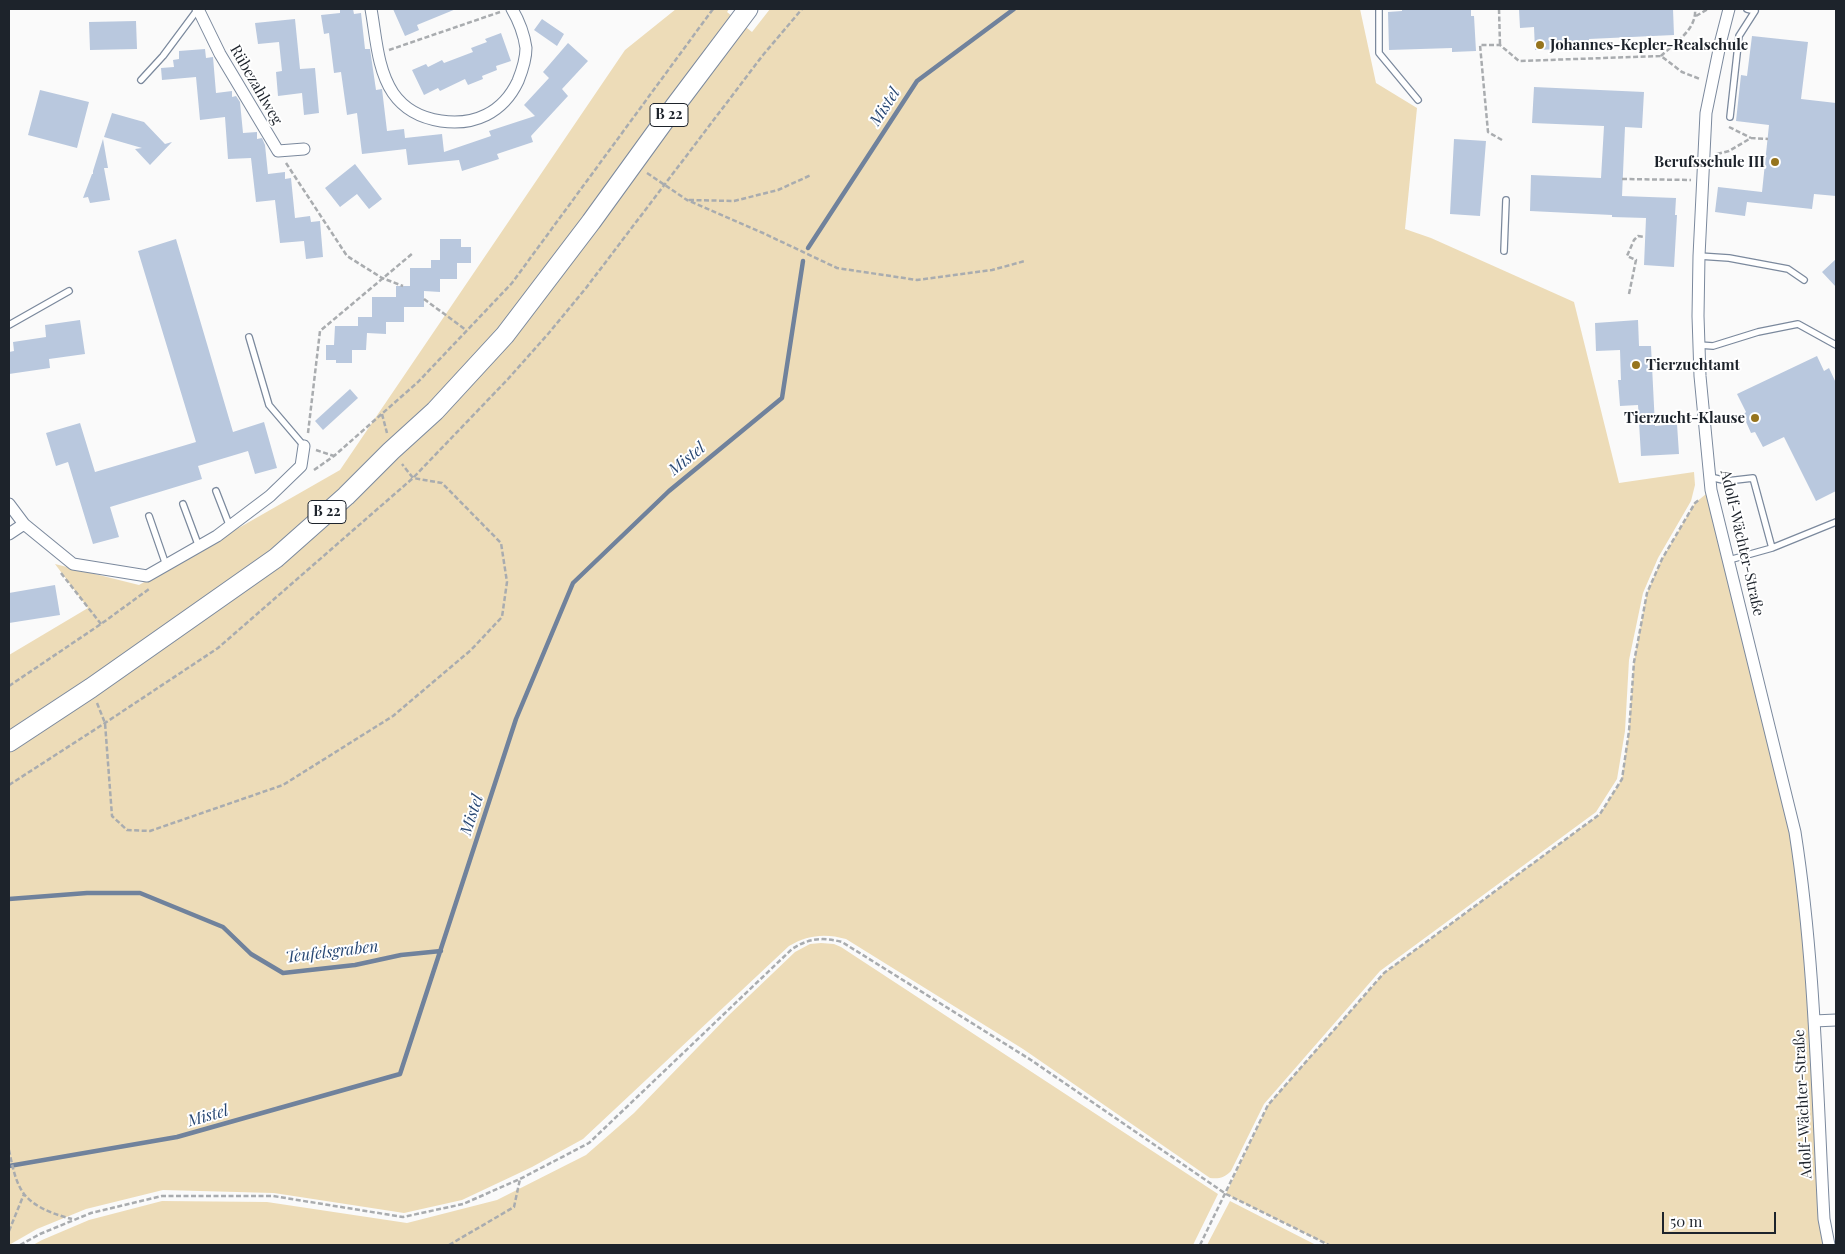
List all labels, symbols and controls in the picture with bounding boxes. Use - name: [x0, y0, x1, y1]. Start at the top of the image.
- place label: Johannes-Kepler-Realschule: [1550, 36, 1748, 54]
- marker: Johannes-Kepler-Realschule: [1534, 39, 1546, 51]
- street label: Rübezahlweg: [226, 42, 286, 128]
- water label: Mistel: [866, 84, 904, 130]
- road number: B 22: [650, 104, 688, 126]
- place label: Berufsschule III: [1654, 153, 1765, 171]
- marker: Berufsschule III: [1769, 156, 1781, 168]
- place label: Tierzuchtamt: [1646, 356, 1740, 374]
- marker: Tierzuchtamt: [1630, 359, 1642, 371]
- place label: Tierzucht-Klause: [1624, 409, 1745, 427]
- marker: Tierzucht-Klause: [1749, 412, 1761, 424]
- water label: Mistel: [665, 439, 709, 479]
- street label: Adolf-Wächter-Straße: [1716, 468, 1768, 618]
- road number: B 22: [308, 501, 346, 524]
- water label: Mistel: [456, 792, 488, 838]
- water label: Teufelsgraben: [285, 937, 379, 967]
- street label: Adolf-Wächter-Straße: [1790, 1029, 1816, 1179]
- water label: Mistel: [185, 1101, 231, 1131]
- scale bar: [1665, 1202, 1779, 1234]
- text: 50 m: [1670, 1211, 1702, 1231]

